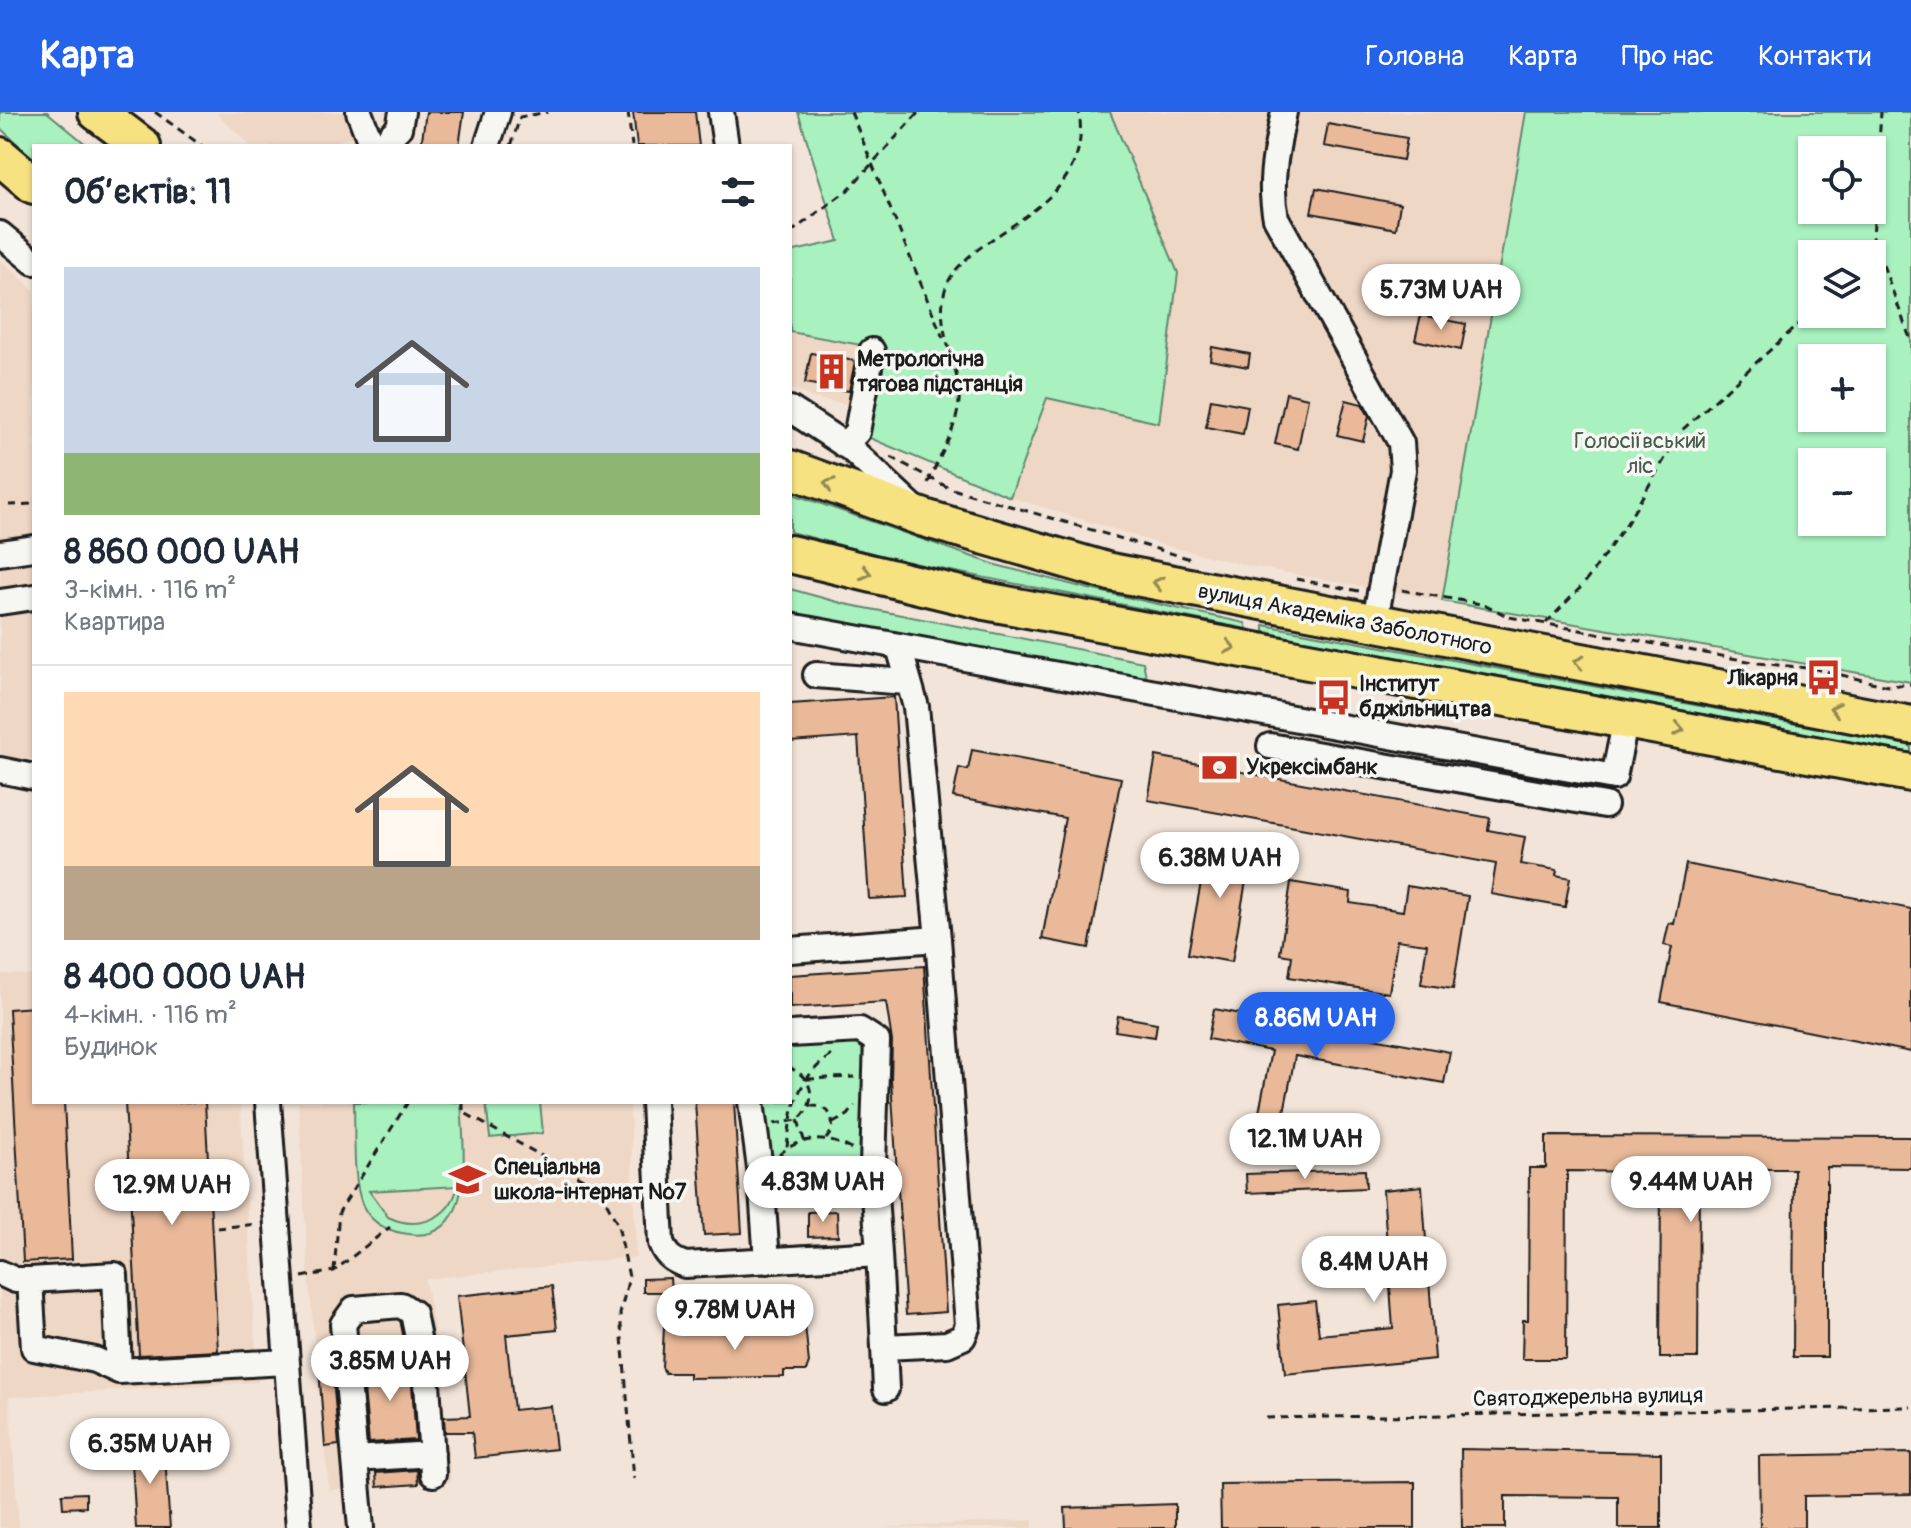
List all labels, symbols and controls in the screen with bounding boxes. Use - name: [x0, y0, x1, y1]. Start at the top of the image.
- text: Карта: [40, 32, 134, 80]
- text: Головна: [1365, 39, 1464, 74]
- text: Карта: [1508, 39, 1578, 74]
- text: Про нас: [1622, 39, 1714, 74]
- text: Контакти: [1758, 39, 1871, 74]
- map controls: [1798, 136, 1886, 536]
- button: locate: [1798, 136, 1886, 224]
- icon: filters: [716, 170, 760, 214]
- text: Об’єктів: 11: [64, 171, 232, 214]
- button: layers: [1798, 240, 1886, 328]
- pin: 5.73M UAH: [1349, 264, 1533, 332]
- text: 5.73M UAH: [1380, 274, 1502, 306]
- icon: home: [340, 319, 484, 463]
- button: +: [1798, 344, 1886, 432]
- place label: Метрологічна тягова підстанція: [857, 345, 1023, 398]
- building icon: Метрологічна тягова підстанція: [812, 353, 850, 391]
- park label: Голосіївський ліс: [1574, 427, 1706, 480]
- button: −: [1798, 448, 1886, 536]
- one-way arrow: [823, 477, 837, 493]
- text: 8 860 000 UAH: [64, 531, 299, 574]
- one-way arrow: [858, 564, 872, 581]
- text: 3-кімн. · 116 m²: [64, 574, 236, 606]
- one-way arrow: [1152, 575, 1166, 592]
- street label: вулиця Академіка Заболотного: [1196, 577, 1495, 661]
- text: Квартира: [64, 606, 165, 638]
- one-way arrow: [1223, 638, 1237, 655]
- one-way arrow: [1572, 655, 1586, 672]
- bus stop icon: Лікарня: [1805, 659, 1843, 697]
- place label: Лікарня: [1727, 664, 1798, 692]
- place label: Інститут бджільництва: [1359, 670, 1491, 723]
- bus stop icon: Інститут бджільництва: [1314, 678, 1352, 716]
- one-way arrow: [1828, 701, 1842, 718]
- one-way arrow: [1672, 719, 1686, 736]
- icon: home: [340, 744, 484, 888]
- bank icon: Укрексімбанк: [1201, 748, 1239, 786]
- place label: Укрексімбанк: [1246, 753, 1378, 781]
- pin: 6.38M UAH: [1128, 832, 1312, 900]
- text: 6.38M UAH: [1158, 842, 1282, 874]
- text: 8 400 000 UAH: [64, 956, 305, 999]
- pin: 8.86M UAH: [1224, 992, 1408, 1060]
- text: 4-кімн. · 116 m²: [64, 999, 237, 1031]
- text: 8.86M UAH: [1255, 1002, 1377, 1034]
- text: Будинок: [64, 1031, 158, 1063]
- pin: 12.1M UAH: [1213, 1113, 1397, 1181]
- text: 12.1M UAH: [1247, 1123, 1363, 1155]
- place label: Спеціальна школа-інтернат №7: [494, 1153, 687, 1206]
- pin: 4.83M UAH: [731, 1156, 915, 1224]
- pin: 9.44M UAH: [1599, 1156, 1783, 1224]
- pin: 12.9M UAH: [80, 1159, 264, 1227]
- school or university icon: Спеціальна школа-інтернат №7: [449, 1161, 487, 1199]
- text: 4.83M UAH: [761, 1166, 885, 1198]
- text: 9.44M UAH: [1629, 1166, 1753, 1198]
- text: 12.9M UAH: [113, 1169, 231, 1201]
- pin: 8.4M UAH: [1291, 1236, 1457, 1304]
- text: 8.4M UAH: [1320, 1246, 1428, 1278]
- pin: 9.78M UAH: [643, 1284, 827, 1352]
- text: 9.78M UAH: [675, 1294, 795, 1326]
- pin: 3.85M UAH: [298, 1335, 482, 1403]
- text: 3.85M UAH: [329, 1345, 451, 1377]
- street label: Святоджерельна вулиця: [1473, 1381, 1703, 1413]
- pin: 6.35M UAH: [58, 1418, 242, 1486]
- text: 6.35M UAH: [88, 1428, 212, 1460]

